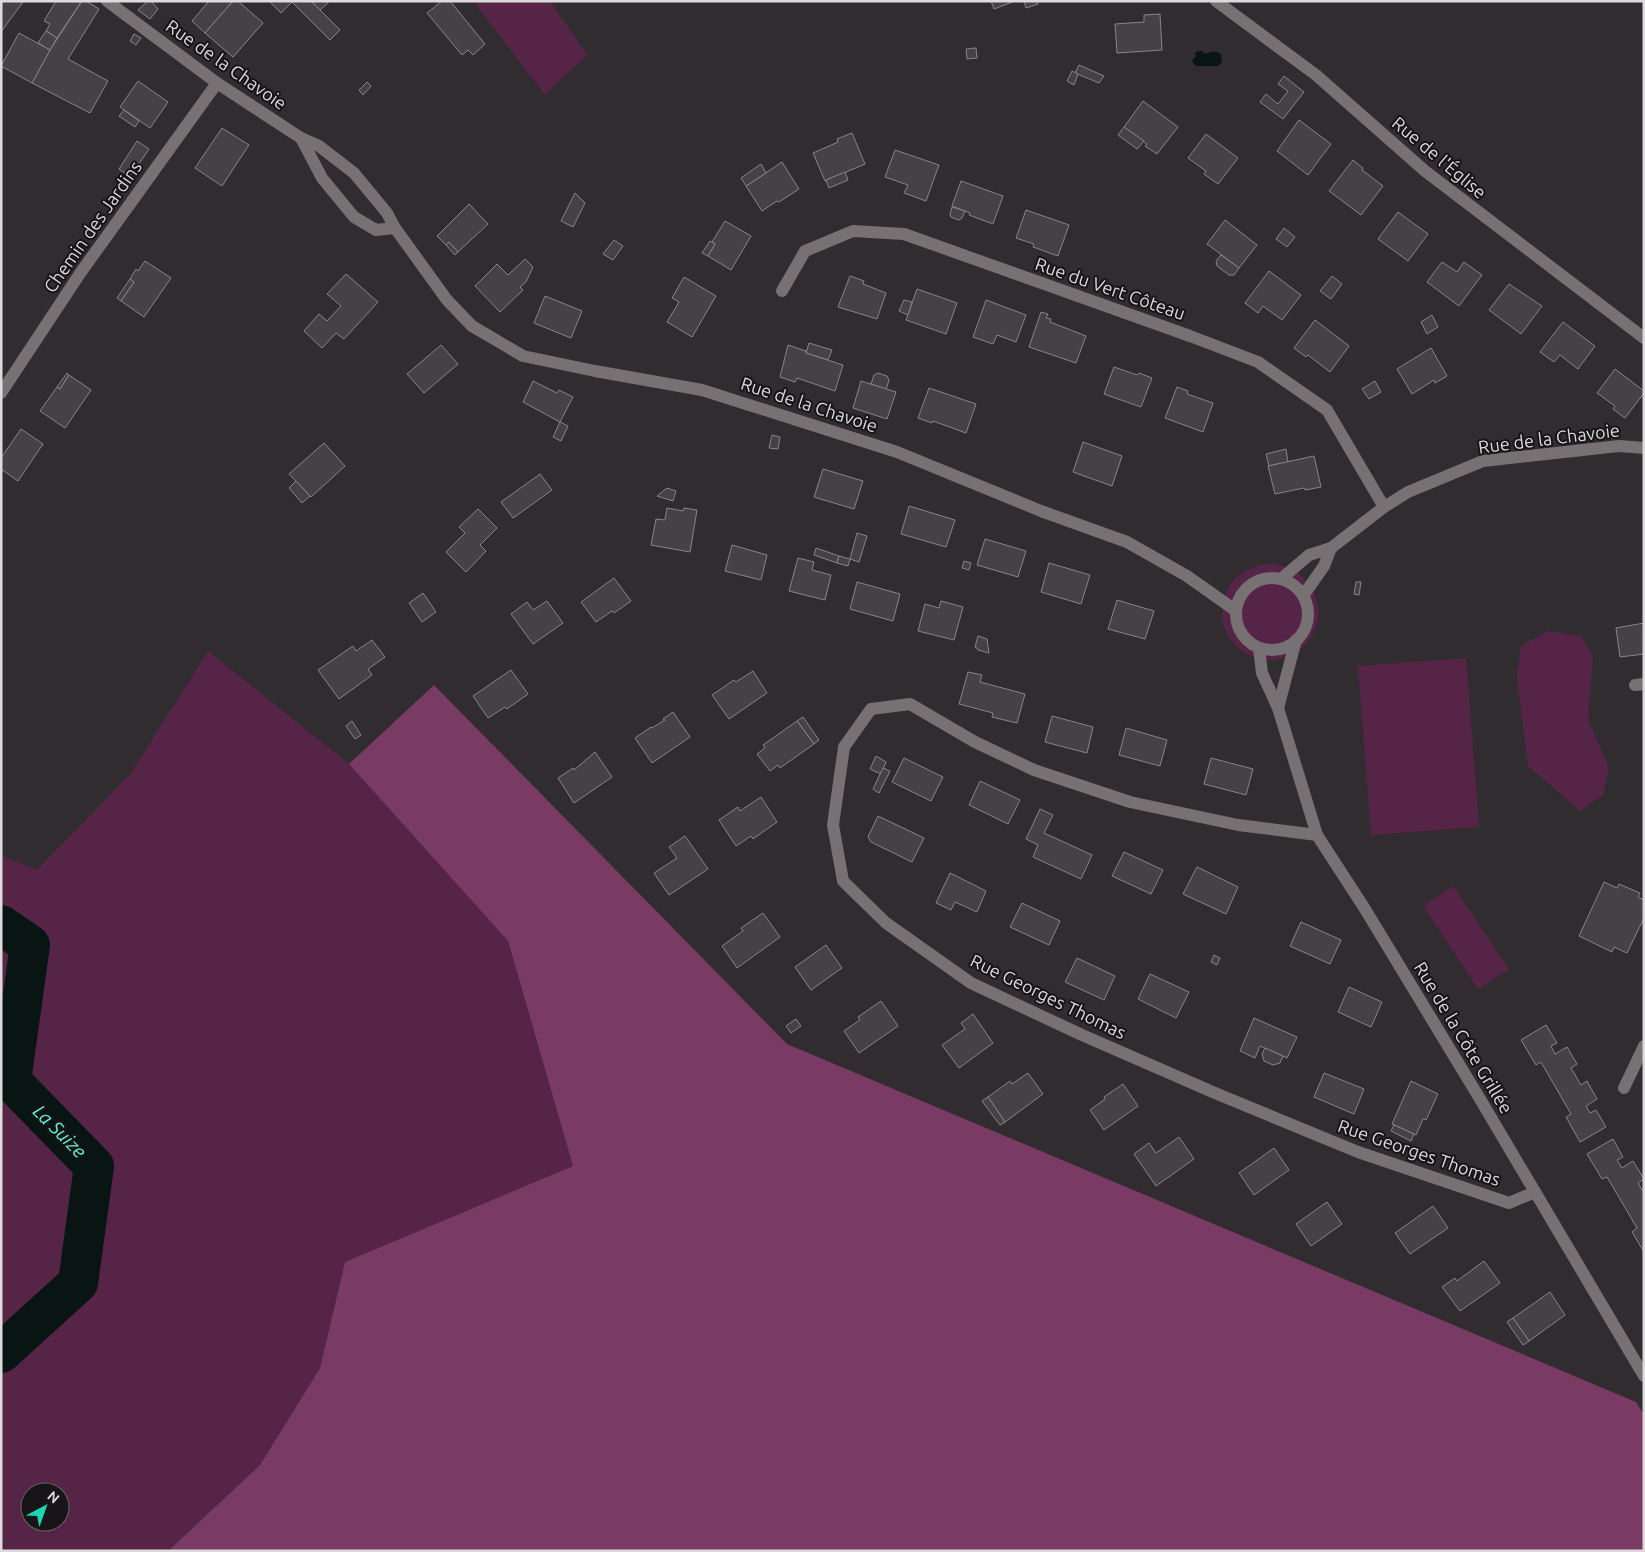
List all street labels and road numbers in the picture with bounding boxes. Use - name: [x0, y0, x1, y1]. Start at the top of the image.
- street label: Rue de la Chavoie: [163, 15, 291, 113]
- street label: Rue de l'Église: [1389, 111, 1491, 202]
- street label: Chemin des Jardins: [39, 157, 145, 296]
- street label: Rue du Vert Côteau: [1033, 253, 1188, 323]
- street label: Rue de la Chavoie: [739, 373, 880, 436]
- street label: Rue de la Chavoie: [1477, 419, 1621, 457]
- street label: Rue Georges Thomas: [967, 950, 1130, 1043]
- street label: Rue de la Côte Grillée: [1411, 958, 1517, 1117]
- street label: Rue Georges Thomas: [1336, 1115, 1503, 1189]

